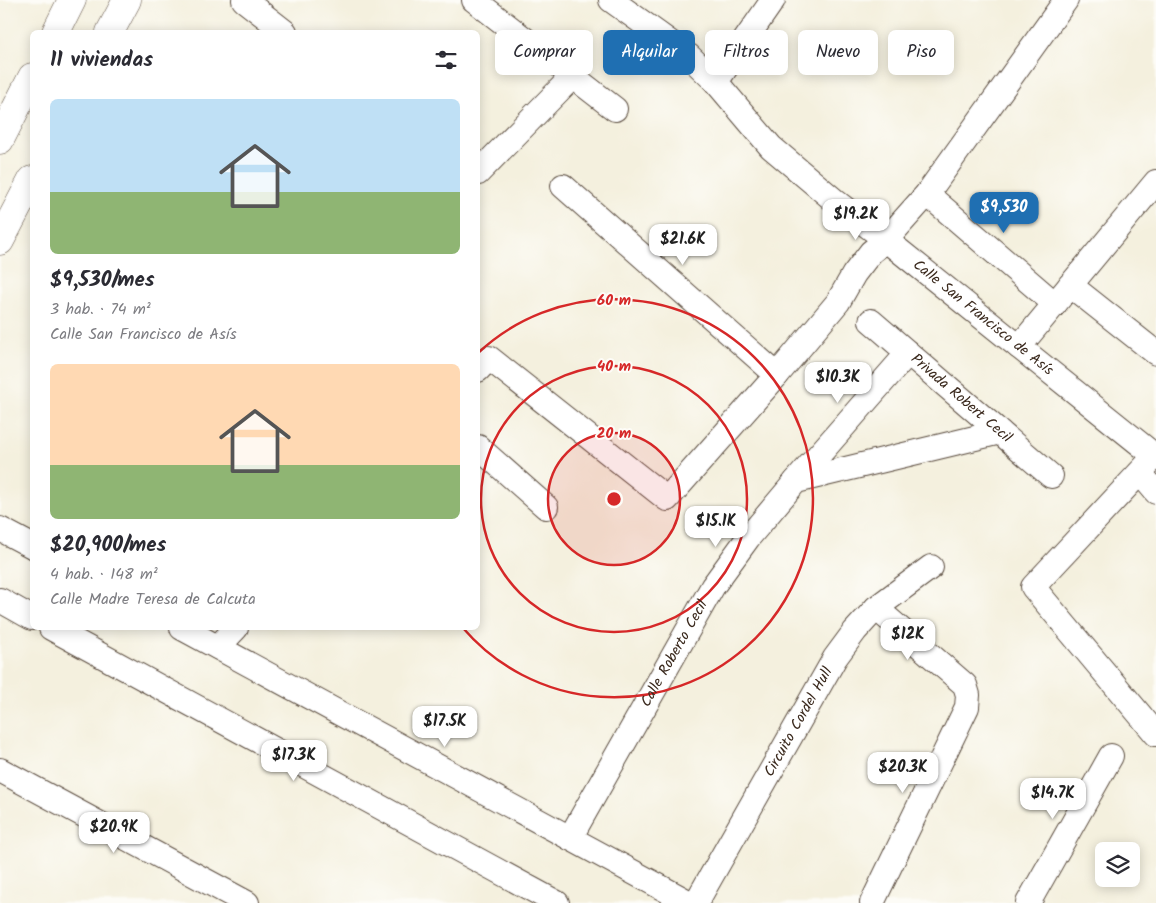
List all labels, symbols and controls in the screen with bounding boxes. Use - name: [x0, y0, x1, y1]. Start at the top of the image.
- chip: Comprar: [495, 30, 593, 75]
- chip: Alquilar: [603, 30, 695, 75]
- chip: Filtros: [705, 30, 788, 75]
- chip: Nuevo: [798, 30, 878, 75]
- chip: Piso: [888, 30, 954, 75]
- text: 11 viviendas: [50, 44, 153, 77]
- icon: filters: [432, 46, 460, 74]
- icon: home: [210, 131, 300, 221]
- pin: $9,530: [963, 192, 1045, 234]
- text: $9,530: [981, 195, 1027, 220]
- pin: $19.2K: [815, 198, 897, 241]
- text: $19.2K: [833, 202, 879, 227]
- pin: $21.6K: [642, 224, 724, 266]
- text: $21.6K: [660, 227, 706, 252]
- street label: Calle San Francisco de Asís: [907, 254, 1059, 382]
- text: $9,530/mes: [50, 264, 155, 297]
- text: 60 m: [597, 289, 631, 313]
- text: 3 hab. · 74 m²: [50, 297, 151, 322]
- text: Calle San Francisco de Asís: [50, 322, 236, 347]
- street label: Privada Robert Cecil: [905, 348, 1018, 450]
- text: 40 m: [597, 355, 631, 379]
- pin: $10.3K: [797, 362, 879, 404]
- text: $10.3K: [816, 365, 860, 390]
- icon: home: [210, 396, 300, 486]
- text: 20 m: [597, 422, 631, 446]
- centre of rings: [605, 490, 623, 508]
- pin: $15.1K: [675, 506, 757, 548]
- text: $15.1K: [696, 509, 736, 534]
- text: $20,900/mes: [50, 529, 166, 562]
- text: 4 hab. · 148 m²: [50, 562, 158, 587]
- text: Calle Madre Teresa de Calcuta: [50, 587, 256, 612]
- street label: Calle Roberto Cecil: [635, 595, 715, 712]
- pin: $12K: [878, 618, 938, 661]
- text: $12K: [891, 622, 925, 647]
- street label: Circuito Cordel Hull: [758, 662, 840, 782]
- pin: $17.5K: [404, 706, 486, 748]
- text: $17.5K: [423, 709, 467, 734]
- pin: $17.3K: [253, 740, 335, 782]
- text: $17.3K: [272, 743, 316, 768]
- pin: $20.3K: [862, 752, 944, 794]
- text: $20.3K: [878, 755, 928, 780]
- pin: $14.7K: [1012, 778, 1094, 820]
- text: $14.7K: [1031, 781, 1075, 806]
- pin: $20.9K: [73, 812, 155, 854]
- text: $20.9K: [90, 815, 138, 840]
- map controls: [1095, 842, 1140, 887]
- button: layers: [1095, 842, 1140, 887]

